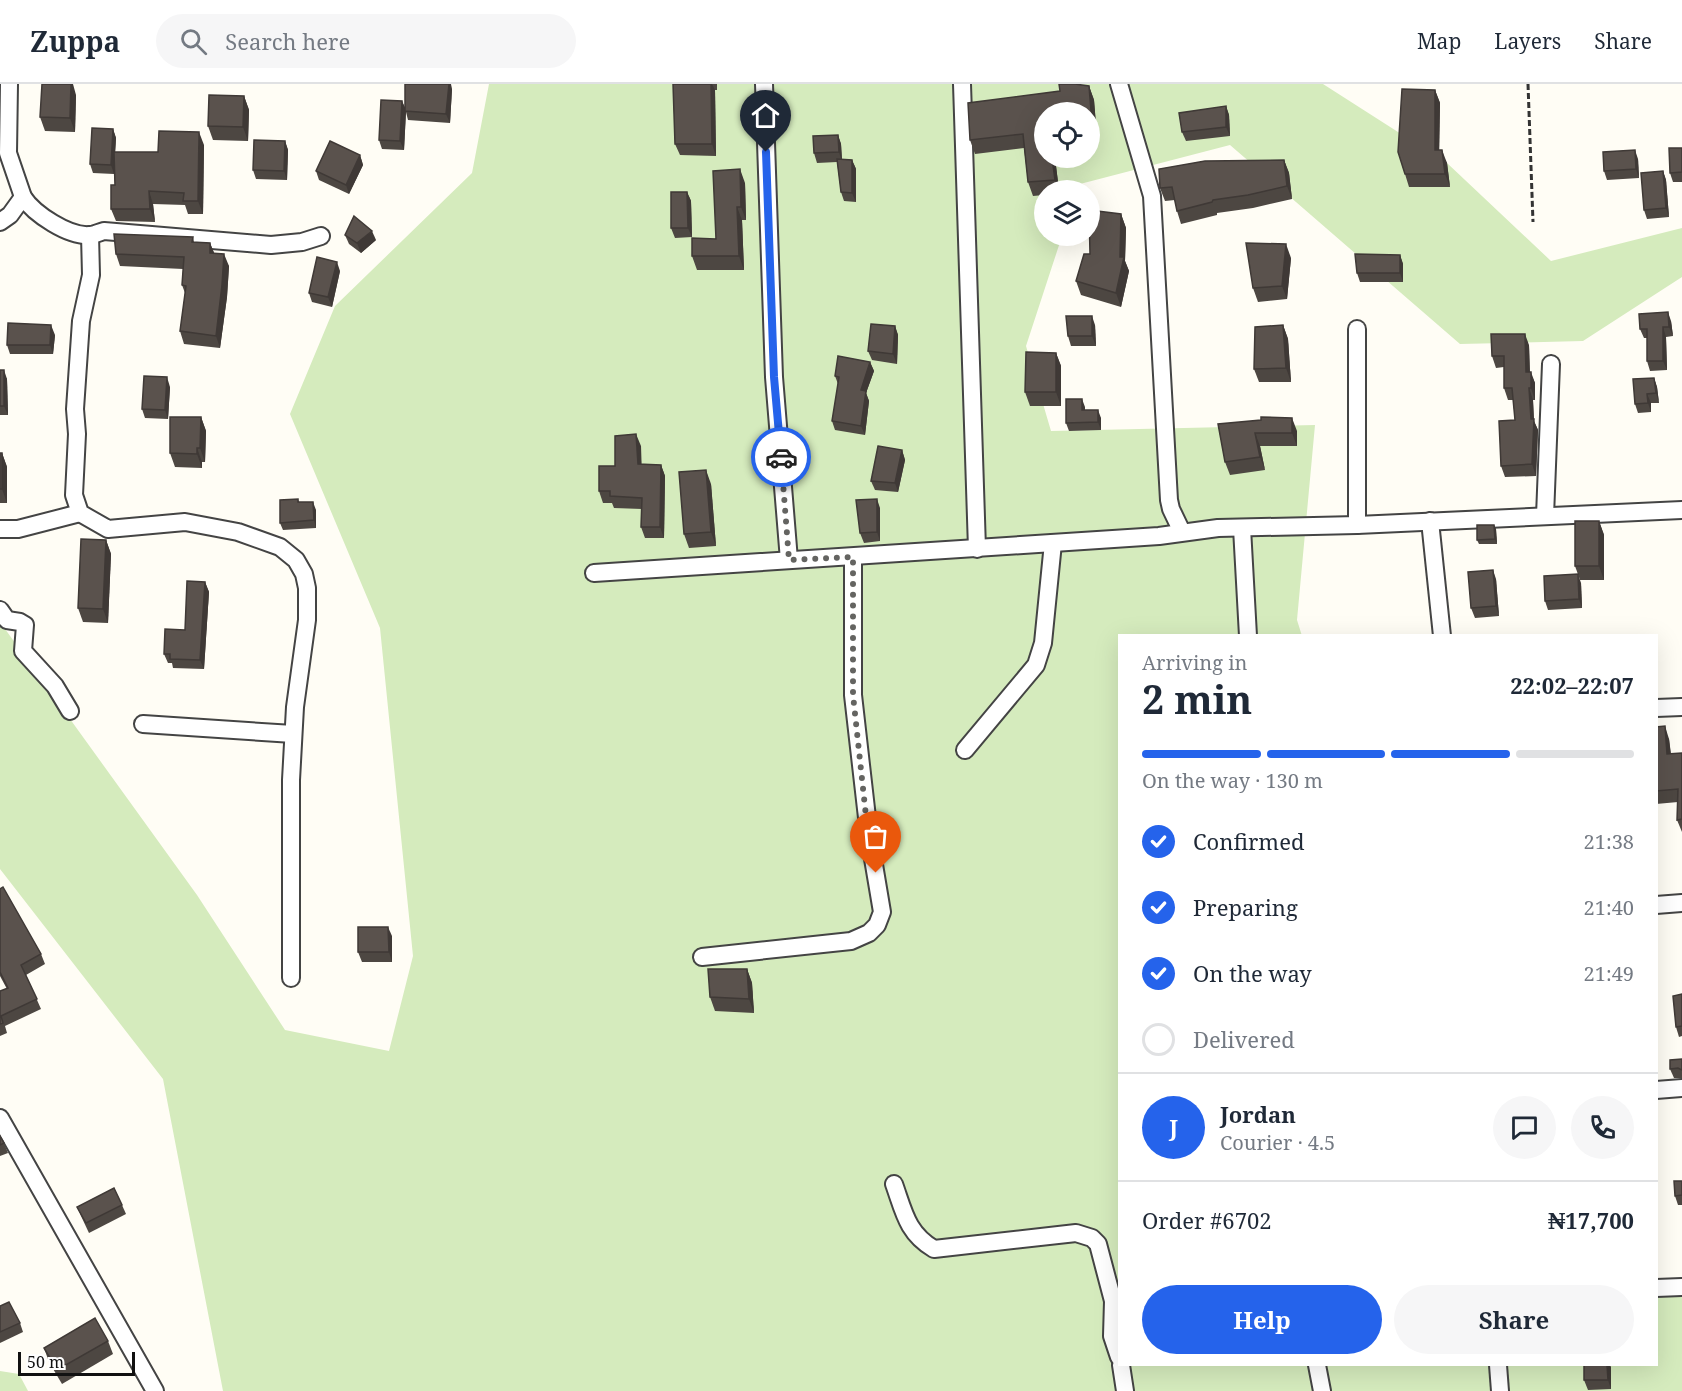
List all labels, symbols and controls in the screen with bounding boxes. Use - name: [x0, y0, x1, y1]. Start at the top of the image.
- search box: [156, 14, 576, 68]
- text: Zuppa: [30, 22, 120, 60]
- icon: search: [177, 25, 210, 58]
- text: Search here: [225, 26, 350, 56]
- text: Map: [1417, 27, 1461, 55]
- text: Layers: [1494, 27, 1561, 55]
- text: Share: [1594, 27, 1652, 55]
- pin: [740, 90, 791, 152]
- icon: home: [749, 99, 782, 132]
- map controls: [1034, 102, 1100, 246]
- button: locate: [1034, 102, 1100, 168]
- button: layers: [1034, 180, 1100, 246]
- courier: [751, 427, 811, 487]
- icon: car: [765, 441, 798, 474]
- text: Arriving in: [1142, 649, 1247, 676]
- text: 22:02–22:07: [1510, 670, 1634, 700]
- text: 2 min: [1142, 672, 1252, 725]
- text: On the way · 130 m: [1142, 767, 1323, 794]
- pin: [850, 811, 901, 873]
- icon: bag: [859, 820, 892, 853]
- icon: check: [1142, 825, 1175, 858]
- text: Confirmed: [1193, 826, 1304, 856]
- text: 21:38: [1584, 828, 1634, 855]
- icon: check: [1142, 891, 1175, 924]
- text: Preparing: [1193, 892, 1298, 922]
- text: 21:40: [1584, 894, 1634, 921]
- icon: check: [1142, 957, 1175, 990]
- text: On the way: [1193, 958, 1312, 988]
- text: 21:49: [1584, 960, 1634, 987]
- text: Delivered: [1193, 1024, 1295, 1054]
- button: chat: [1493, 1096, 1556, 1159]
- button: phone: [1571, 1096, 1634, 1159]
- text: Jordan: [1220, 1099, 1296, 1129]
- text: J: [1169, 1112, 1178, 1142]
- text: Courier · 4.5: [1220, 1129, 1335, 1156]
- text: Order #6702: [1142, 1205, 1272, 1235]
- text: ₦17,700: [1548, 1205, 1634, 1235]
- button: Help: [1142, 1285, 1382, 1354]
- button: Share: [1394, 1285, 1634, 1354]
- scale bar: [18, 1349, 135, 1376]
- text: 50 m: [27, 1351, 64, 1373]

